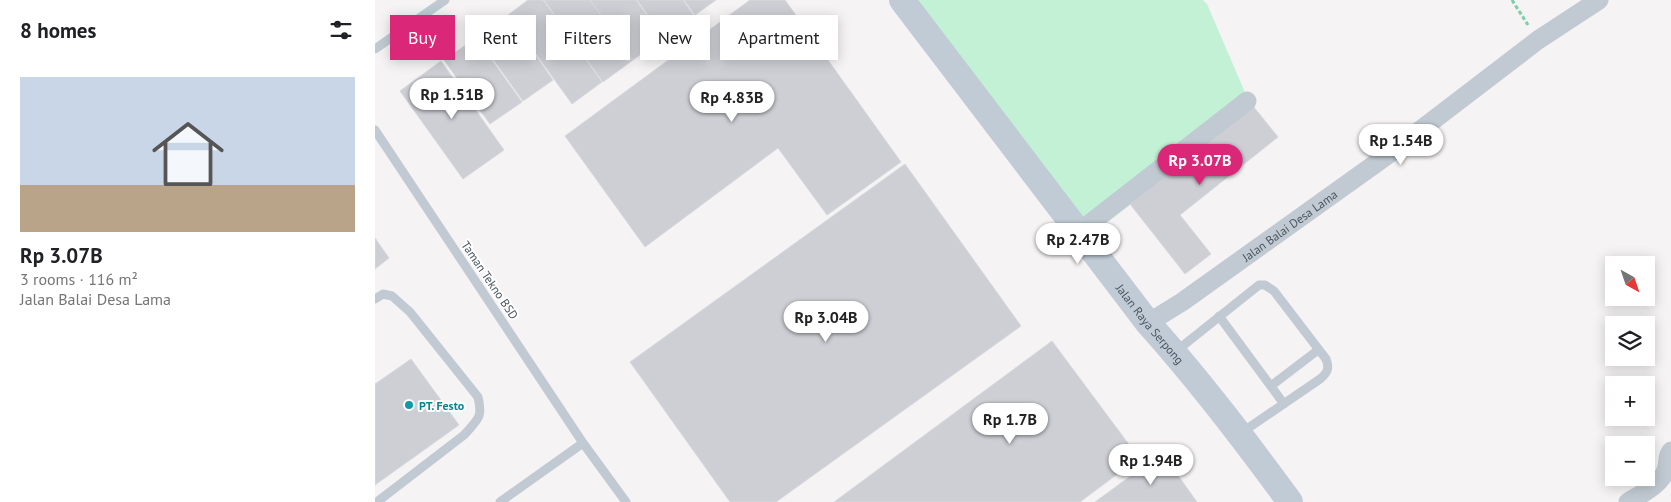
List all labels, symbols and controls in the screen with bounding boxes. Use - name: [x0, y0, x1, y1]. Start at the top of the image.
- chip: Buy: [390, 15, 455, 60]
- chip: Rent: [465, 15, 536, 60]
- chip: Filters: [546, 15, 630, 60]
- chip: New: [640, 15, 710, 60]
- chip: Apartment: [720, 15, 838, 60]
- icon: filters: [327, 16, 355, 44]
- text: 8 homes: [20, 17, 96, 44]
- pin: Rp 1.51B: [400, 78, 504, 120]
- pin: Rp 4.83B: [680, 80, 784, 123]
- text: Rp 1.51B: [421, 84, 483, 104]
- text: Rp 4.83B: [701, 87, 763, 107]
- icon: home: [143, 109, 233, 199]
- pin: Rp 1.54B: [1349, 124, 1453, 166]
- text: Rp 1.54B: [1370, 130, 1432, 150]
- pin: Rp 3.07B: [1148, 144, 1252, 186]
- text: Rp 3.07B: [1169, 150, 1231, 170]
- street label: Jalan Balai Desa Lama: [1238, 186, 1340, 265]
- pin: Rp 2.47B: [1026, 222, 1130, 265]
- text: Rp 2.47B: [1047, 229, 1109, 249]
- street label: Taman Tekno BSD: [458, 238, 522, 322]
- text: Rp 3.07B: [20, 242, 103, 269]
- north arrow: [1605, 256, 1655, 306]
- map controls: [1605, 256, 1655, 486]
- text: 3 rooms · 116 m²: [20, 269, 138, 289]
- street label: Jalan Raya Serpong: [1113, 280, 1187, 367]
- text: Jalan Balai Desa Lama: [20, 289, 171, 309]
- pin: Rp 3.04B: [774, 300, 878, 343]
- text: Rp 3.04B: [795, 307, 857, 327]
- button: layers: [1605, 316, 1655, 366]
- button: +: [1605, 376, 1655, 426]
- place label: PT. Festo: [419, 398, 465, 413]
- marker: PT. Festo: [403, 399, 415, 411]
- pin: Rp 1.7B: [964, 402, 1056, 445]
- text: Rp 1.7B: [983, 409, 1037, 429]
- button: −: [1605, 436, 1655, 486]
- pin: Rp 1.94B: [1099, 444, 1203, 486]
- text: Rp 1.94B: [1120, 450, 1182, 470]

